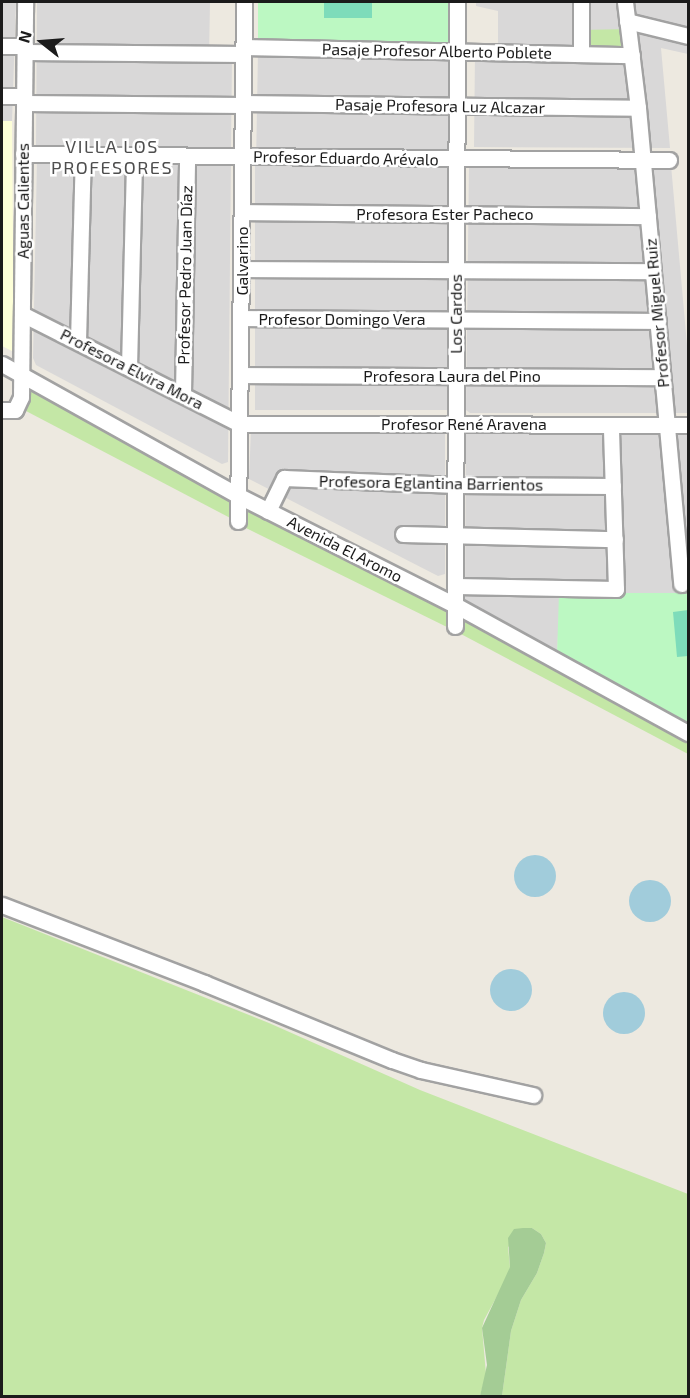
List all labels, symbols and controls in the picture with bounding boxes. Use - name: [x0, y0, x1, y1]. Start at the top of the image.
- north arrow: [12, 12, 72, 72]
- text: N: [14, 28, 35, 45]
- street label: Pasaje Profesor Alberto Poblete: [321, 39, 553, 63]
- street label: Pasaje Profesora Luz Alcazar: [335, 95, 545, 117]
- district label: VILLA LOS PROFESORES: [51, 136, 173, 178]
- street label: Aguas Calientes: [13, 143, 33, 259]
- street label: Profesor Eduardo Arévalo: [253, 147, 439, 169]
- street label: Profesor Pedro Juan Díaz: [174, 185, 196, 365]
- street label: Profesora Ester Pacheco: [356, 204, 534, 224]
- street label: Galvarino: [232, 226, 252, 296]
- street label: Profesor Miguel Ruiz: [641, 237, 673, 389]
- street label: Los Cardos: [446, 274, 466, 354]
- street label: Profesor Domingo Vera: [258, 309, 426, 329]
- street label: Profesora Elvira Mora: [57, 325, 207, 413]
- street label: Profesora Laura del Pino: [363, 366, 541, 386]
- street label: Profesor René Aravena: [381, 414, 547, 434]
- street label: Profesora Eglantina Barrientos: [319, 471, 543, 495]
- street label: Avenida El Aromo: [284, 512, 406, 586]

